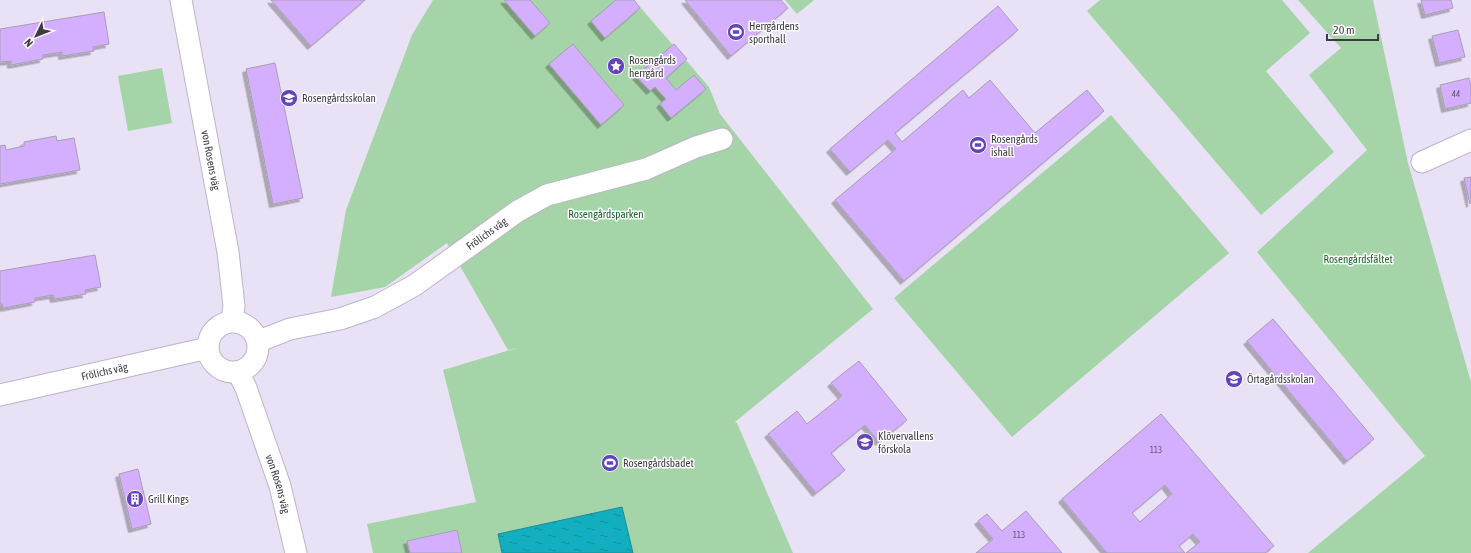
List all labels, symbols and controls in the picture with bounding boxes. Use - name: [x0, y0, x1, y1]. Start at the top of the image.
- north arrow: [16, 16, 56, 56]
- scale bar: [1327, 16, 1378, 42]
- place label: Herrgårdens sporthall: [749, 20, 799, 45]
- sports icon: Herrgårdens sporthall: [726, 22, 746, 42]
- text: 20 m: [1333, 23, 1355, 37]
- text: N: [22, 36, 35, 49]
- place label: Rosengårds herrgård: [629, 54, 676, 79]
- place icon: Rosengårds herrgård: [606, 56, 626, 76]
- school or university icon: Rosengårdsskolan: [279, 88, 299, 108]
- house number: 44: [1452, 89, 1460, 99]
- place label: Rosengårdsskolan: [302, 92, 376, 104]
- street label: von Rosens väg: [199, 129, 222, 192]
- place label: Rosengårds ishall: [991, 133, 1038, 158]
- sports icon: Rosengårds ishall: [968, 135, 988, 155]
- park label: Rosengårdsparken: [568, 208, 644, 220]
- street label: Frölichs väg: [464, 215, 509, 252]
- park label: Rosengårdsfältet: [1323, 253, 1393, 265]
- street label: Frölichs väg: [80, 360, 129, 382]
- school or university icon: Örtagårdsskolan: [1224, 369, 1244, 389]
- place label: Örtagårdsskolan: [1247, 373, 1314, 385]
- place label: Klövervallens förskola: [878, 430, 934, 455]
- school or university icon: Klövervallens förskola: [855, 432, 875, 452]
- house number: 113: [1150, 445, 1162, 455]
- street label: von Rosens väg: [263, 453, 292, 515]
- sports icon: Rosengårdsbadet: [600, 453, 620, 473]
- place label: Rosengårdsbadet: [623, 457, 694, 469]
- building icon: Grill Kings: [125, 489, 145, 509]
- place label: Grill Kings: [148, 493, 189, 505]
- house number: 113: [1013, 530, 1025, 540]

